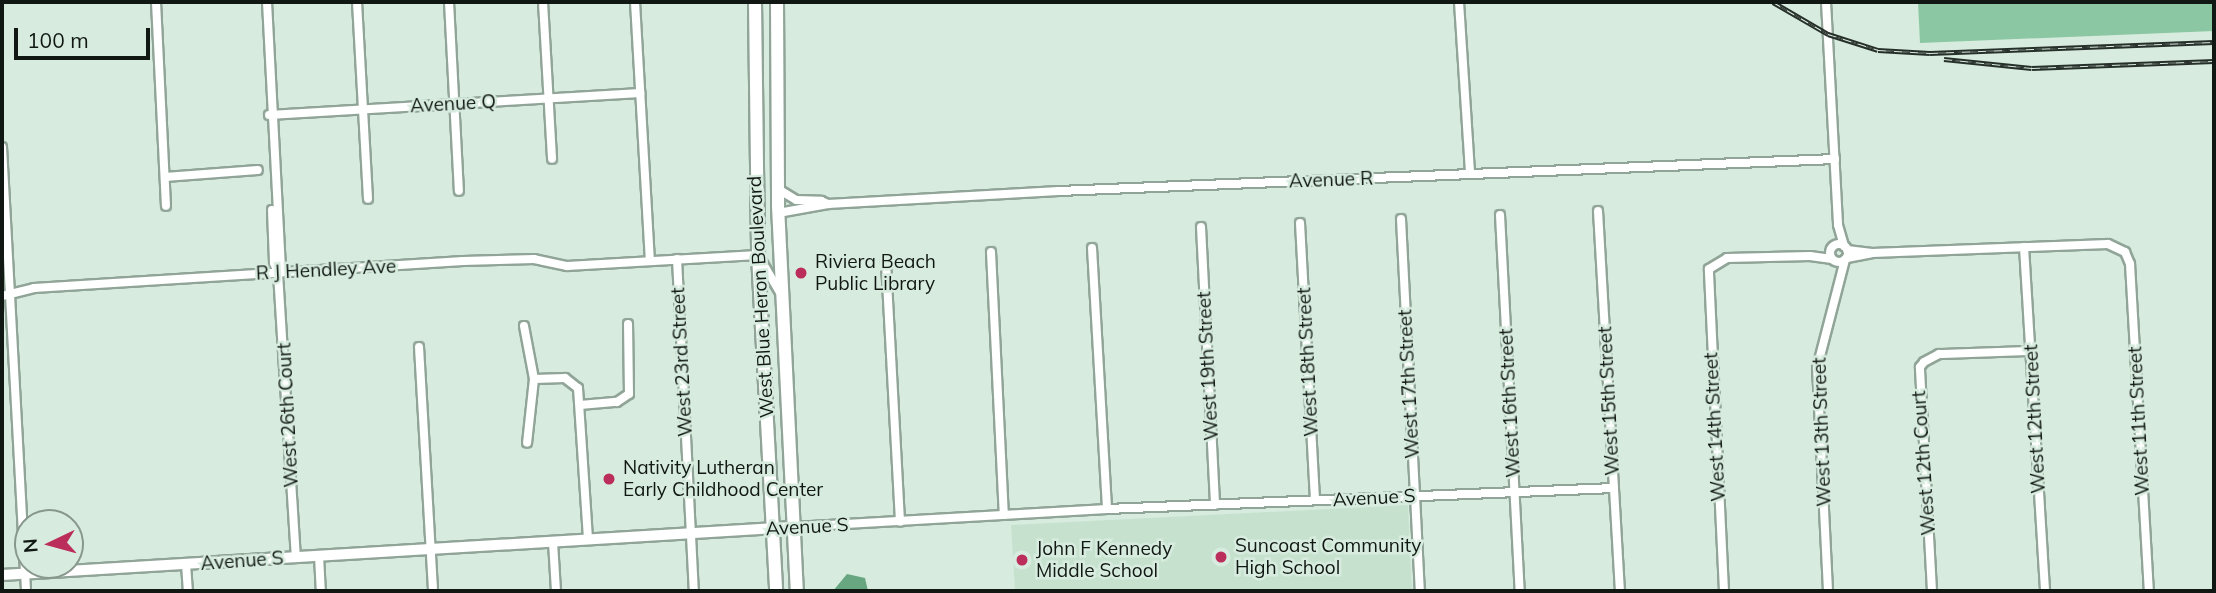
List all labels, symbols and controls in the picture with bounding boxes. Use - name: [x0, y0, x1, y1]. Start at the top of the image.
- scale bar: [18, 14, 154, 58]
- text: 100 m: [27, 27, 89, 53]
- street label: Avenue Q: [410, 90, 496, 118]
- street label: Avenue R: [1288, 167, 1374, 193]
- street label: West Blue Heron Boulevard: [743, 175, 779, 419]
- place label: Riviera Beach Public Library: [815, 251, 936, 295]
- street label: R J Hendley Ave: [255, 255, 397, 285]
- marker: Riviera Beach Public Library: [793, 265, 809, 281]
- street label: West 23rd Street: [667, 287, 697, 437]
- street label: West 18th Street: [1293, 287, 1323, 437]
- street label: West 19th Street: [1193, 291, 1223, 441]
- street label: West 17th Street: [1394, 309, 1424, 459]
- street label: West 15th Street: [1594, 326, 1624, 476]
- street label: West 16th Street: [1495, 328, 1525, 478]
- street label: West 26th Court: [273, 342, 303, 488]
- street label: West 12th Street: [2020, 344, 2050, 494]
- street label: West 11th Street: [2124, 346, 2154, 496]
- street label: West 14th Street: [1700, 352, 1730, 502]
- street label: West 13th Street: [1808, 357, 1836, 507]
- street label: West 12th Court: [1908, 390, 1940, 536]
- place label: Nativity Lutheran Early Childhood Center: [623, 457, 823, 501]
- marker: Nativity Lutheran Early Childhood Center: [601, 471, 617, 487]
- street label: Avenue S: [1332, 484, 1416, 512]
- north arrow: [14, 509, 84, 579]
- street label: Avenue S: [765, 513, 849, 541]
- place label: Suncoast Community High School: [1235, 535, 1421, 579]
- text: N: [17, 537, 43, 554]
- place label: John F Kennedy Middle School: [1036, 538, 1172, 582]
- street label: Avenue S: [200, 547, 284, 575]
- marker: Suncoast Community High School: [1213, 549, 1229, 565]
- marker: John F Kennedy Middle School: [1014, 552, 1030, 568]

